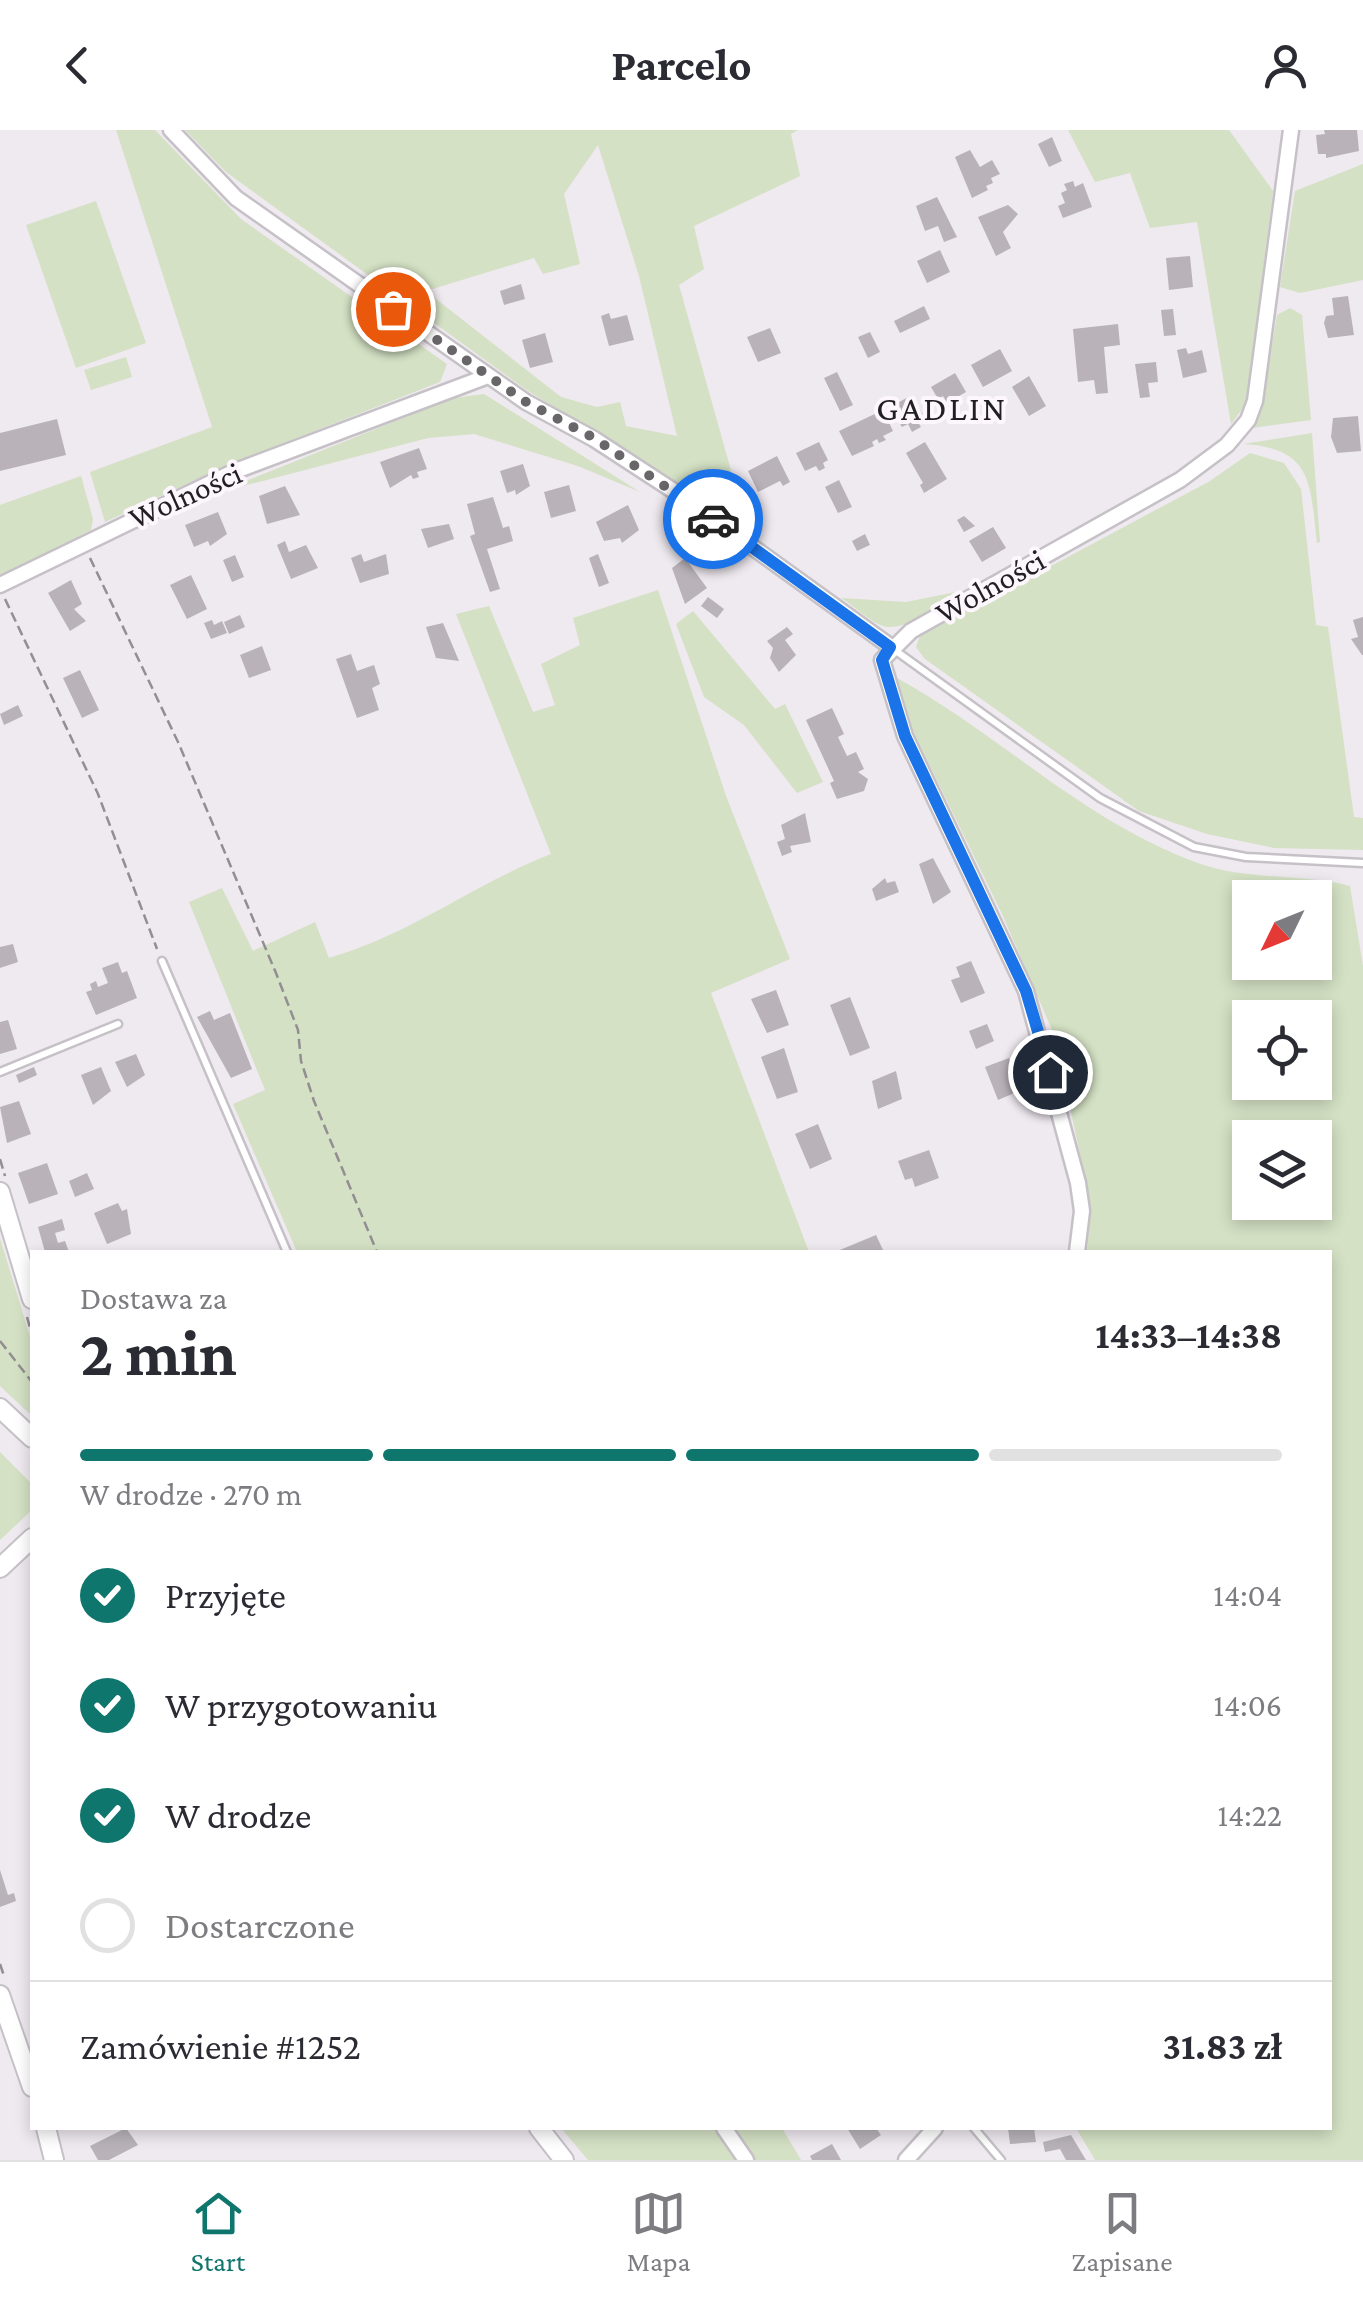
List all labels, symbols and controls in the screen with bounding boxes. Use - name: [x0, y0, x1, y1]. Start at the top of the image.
- icon: back: [50, 38, 105, 93]
- icon: person: [1258, 38, 1313, 93]
- text: Parcelo: [611, 40, 752, 90]
- pin: [351, 267, 436, 352]
- icon: bag: [366, 282, 421, 337]
- district label: GADLIN: [876, 389, 1008, 428]
- street label: Wolności: [123, 454, 247, 536]
- courier: [663, 469, 763, 569]
- icon: car: [686, 492, 741, 547]
- street label: Wolności: [929, 541, 1051, 631]
- north arrow: [1232, 880, 1332, 980]
- map controls: [1232, 880, 1332, 1220]
- button: locate: [1232, 1000, 1332, 1100]
- pin: [1008, 1030, 1093, 1115]
- icon: home: [1023, 1045, 1078, 1100]
- button: layers: [1232, 1120, 1332, 1220]
- text: Dostawa za: [80, 1280, 227, 1316]
- text: 14:33–14:38: [1095, 1314, 1282, 1356]
- text: 2 min: [80, 1317, 237, 1389]
- text: W drodze · 270 m: [80, 1476, 302, 1512]
- icon: check: [80, 1568, 135, 1623]
- text: Przyjęte: [165, 1574, 286, 1616]
- text: 14:04: [1213, 1577, 1282, 1613]
- icon: check: [80, 1678, 135, 1733]
- text: W przygotowaniu: [165, 1684, 437, 1726]
- text: 14:06: [1213, 1687, 1282, 1723]
- icon: check: [80, 1788, 135, 1843]
- text: W drodze: [165, 1794, 311, 1836]
- text: 14:22: [1217, 1797, 1282, 1833]
- text: Dostarczone: [165, 1904, 355, 1946]
- text: Zamówienie #1252: [80, 2025, 361, 2067]
- text: 31.83 zł: [1162, 2025, 1282, 2067]
- tab: Start: [191, 2186, 246, 2277]
- tab: Mapa: [627, 2186, 691, 2277]
- tab: Zapisane: [1072, 2186, 1172, 2277]

